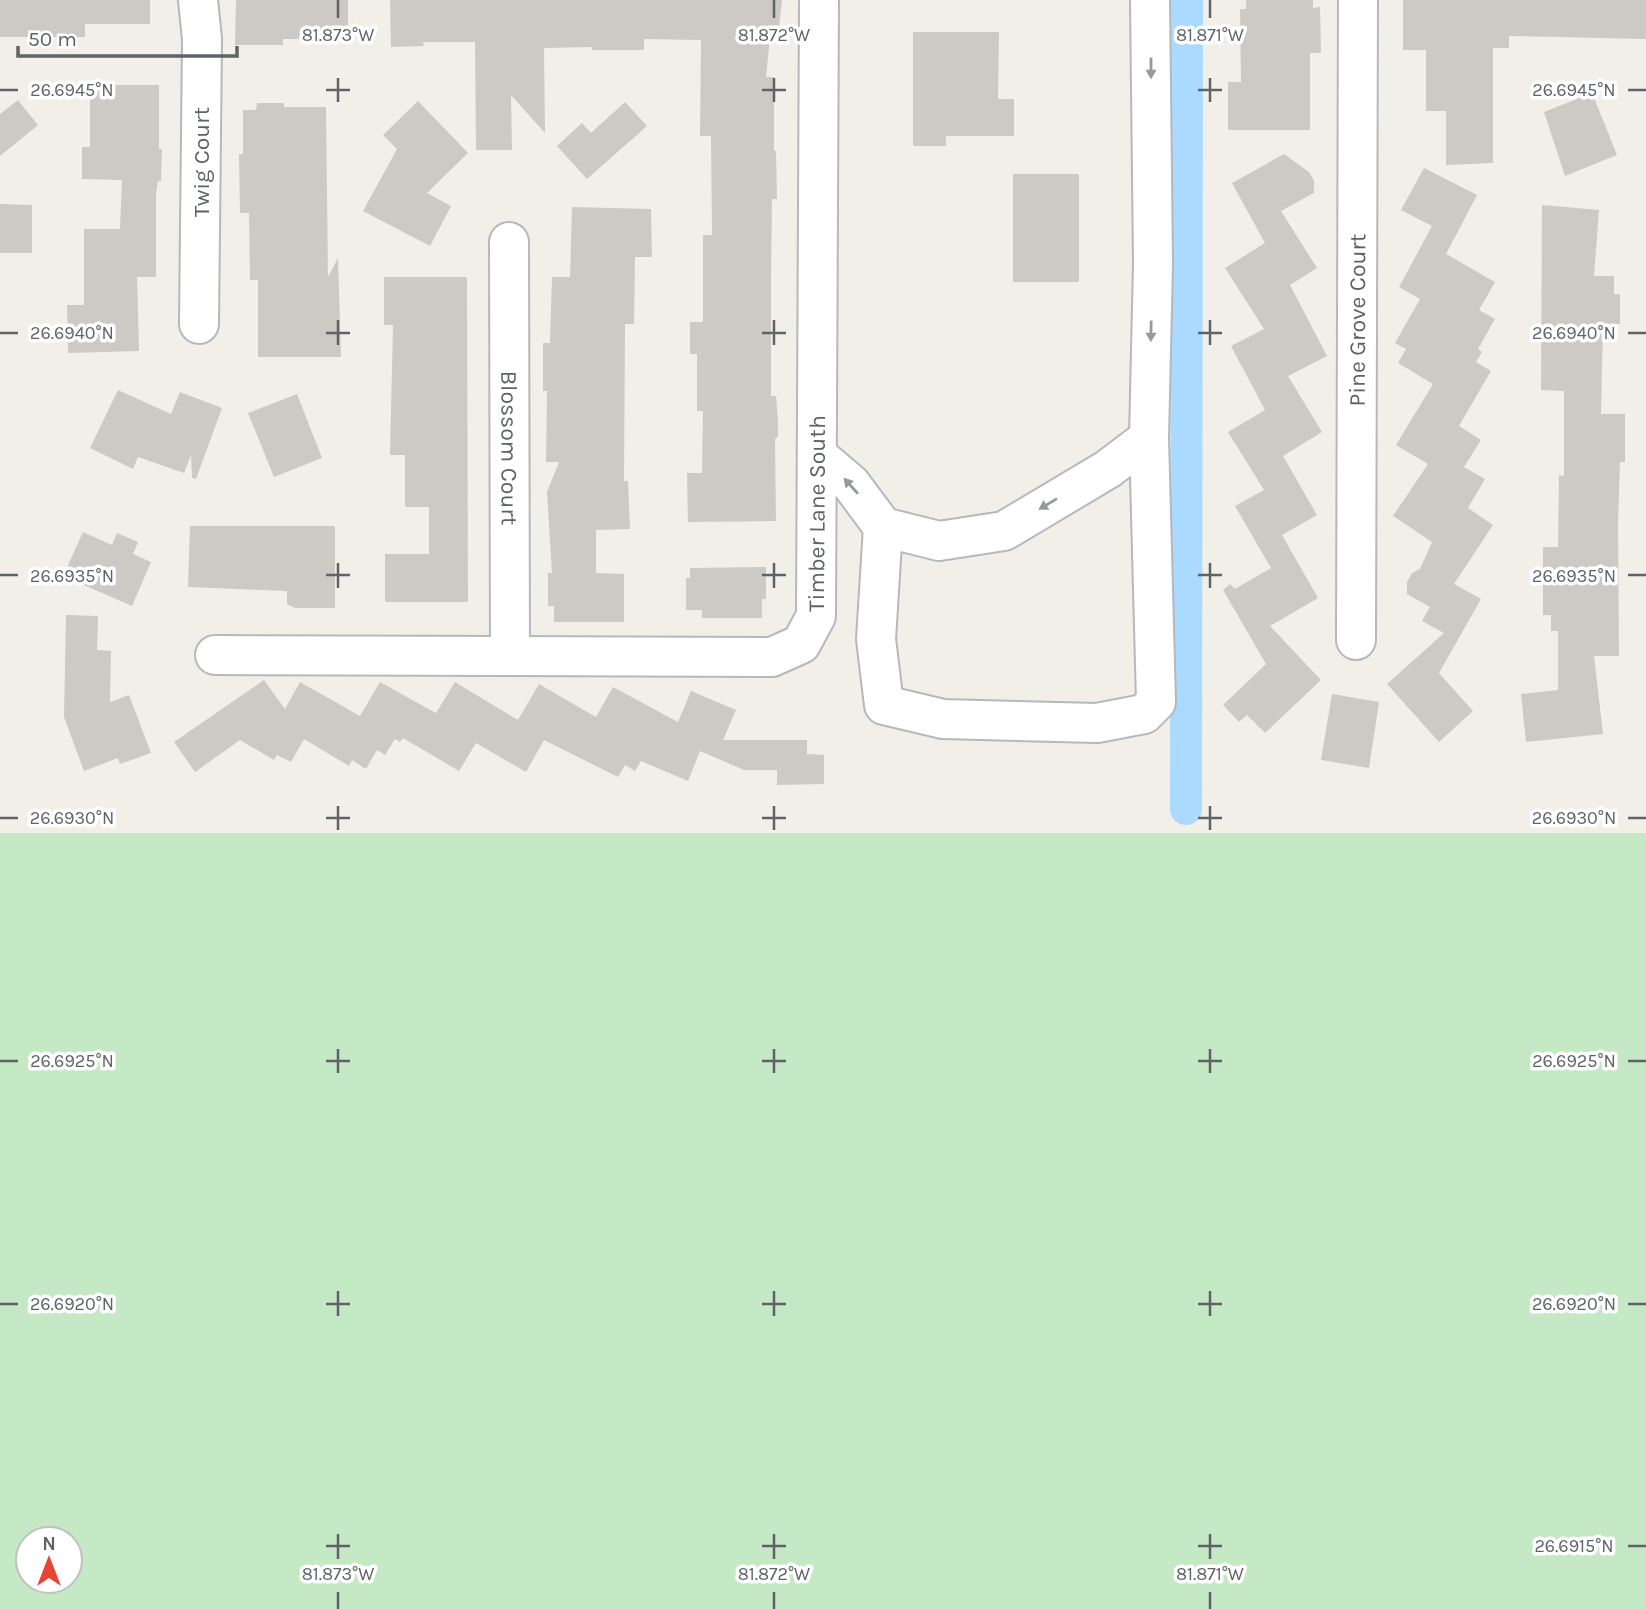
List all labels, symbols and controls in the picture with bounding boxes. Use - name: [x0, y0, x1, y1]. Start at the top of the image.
- scale bar: [18, 14, 236, 58]
- text: 81.873°W: [302, 24, 374, 46]
- text: 81.872°W: [738, 24, 810, 46]
- text: 81.871°W: [1176, 24, 1244, 46]
- text: 50 m: [28, 27, 77, 51]
- one-way arrow: [1145, 57, 1157, 79]
- text: 26.6945°N: [30, 79, 114, 101]
- text: 26.6945°N: [1532, 79, 1616, 101]
- street label: Twig Court: [188, 106, 215, 217]
- street label: Pine Grove Court: [1343, 233, 1371, 407]
- one-way arrow: [1145, 320, 1157, 342]
- text: 26.6940°N: [30, 322, 114, 344]
- text: 26.6940°N: [1532, 322, 1616, 344]
- street label: Blossom Court: [496, 371, 523, 526]
- street label: Timber Lane South: [803, 415, 830, 612]
- one-way arrow: [843, 477, 859, 495]
- one-way arrow: [1039, 498, 1058, 511]
- text: 26.6935°N: [30, 565, 114, 587]
- text: 26.6935°N: [1532, 565, 1616, 587]
- text: 26.6930°N: [30, 807, 114, 829]
- text: 26.6930°N: [1532, 807, 1616, 829]
- text: 26.6925°N: [30, 1050, 114, 1072]
- text: 26.6925°N: [1532, 1050, 1616, 1072]
- text: 26.6920°N: [30, 1293, 114, 1315]
- text: 26.6920°N: [1532, 1293, 1616, 1315]
- north arrow: [14, 1525, 84, 1595]
- text: N: [42, 1533, 56, 1555]
- text: 26.6915°N: [1534, 1535, 1614, 1557]
- text: 81.873°W: [302, 1563, 374, 1585]
- text: 81.872°W: [738, 1563, 810, 1585]
- text: 81.871°W: [1176, 1563, 1244, 1585]

